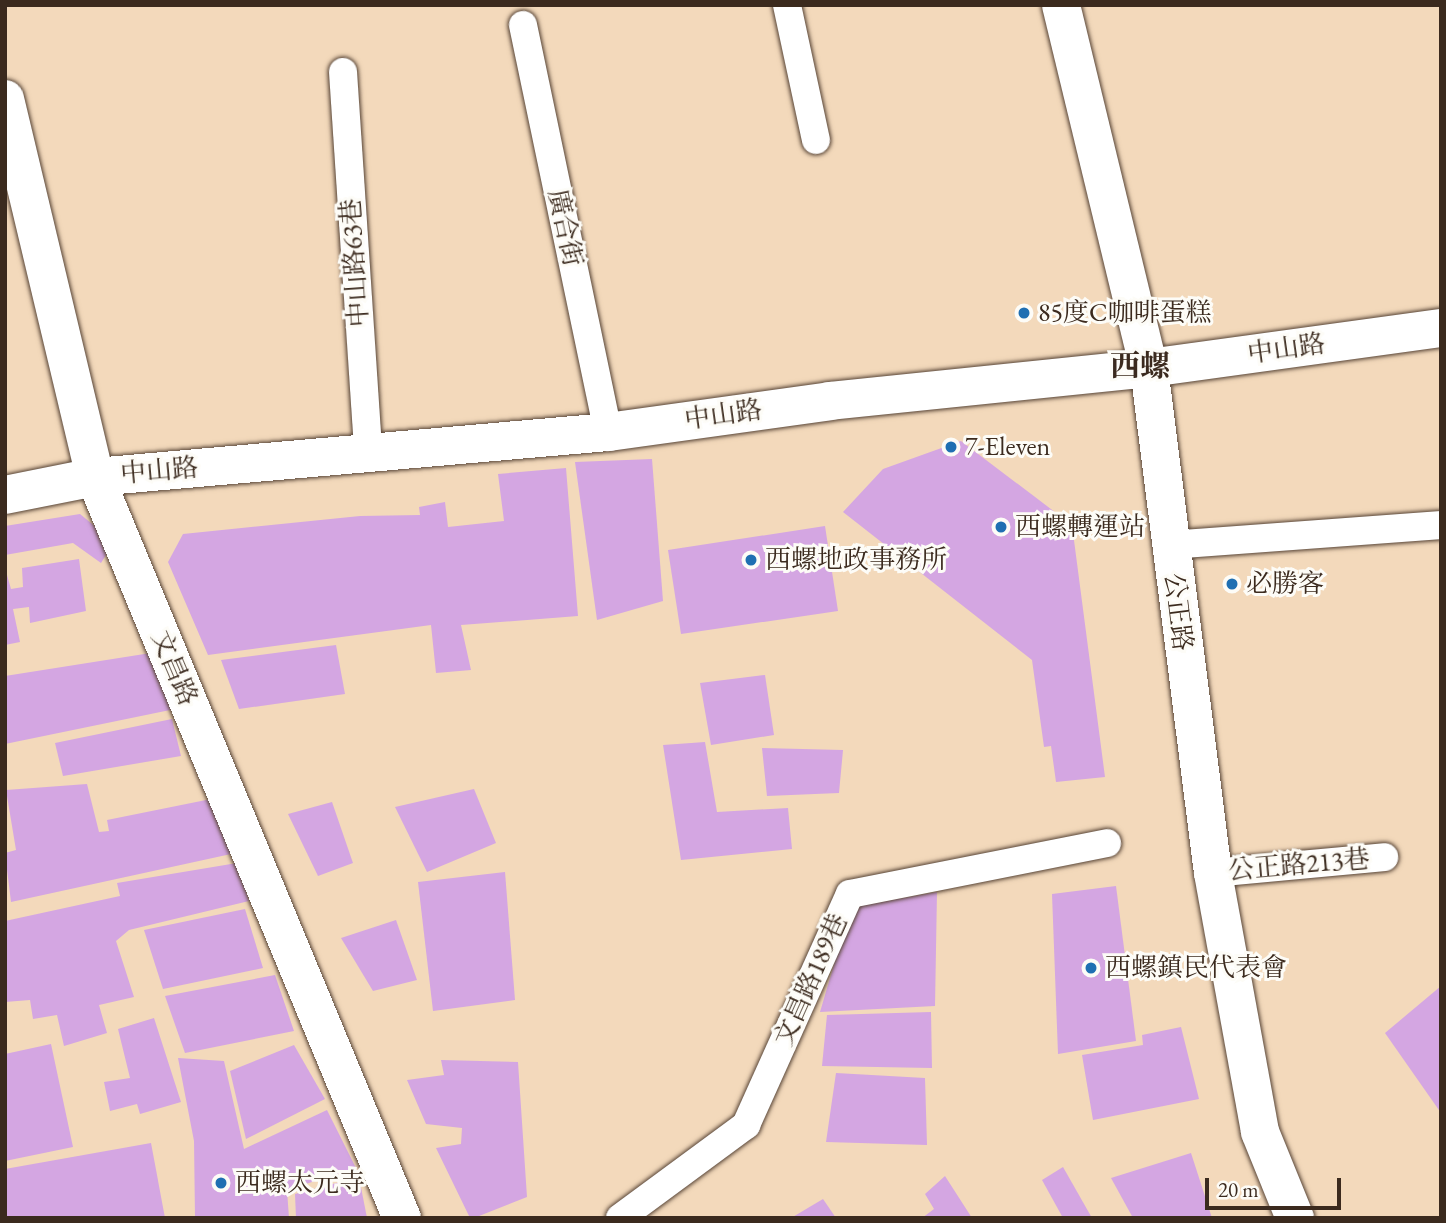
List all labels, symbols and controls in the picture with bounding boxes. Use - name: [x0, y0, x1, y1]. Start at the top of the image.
- street label: 廣合街: [542, 187, 588, 269]
- street label: 中山路63巷: [335, 198, 375, 328]
- place label: 85度C咖啡蛋糕: [1038, 297, 1211, 329]
- marker: 85度C咖啡蛋糕: [1016, 305, 1032, 321]
- street label: 中山路: [1245, 328, 1327, 370]
- district label: 西螺: [1110, 348, 1170, 384]
- street label: 中山路: [682, 394, 764, 436]
- place label: 7-Eleven: [965, 431, 1050, 463]
- marker: 7-Eleven: [943, 439, 959, 455]
- street label: 中山路: [119, 452, 199, 490]
- place label: 西螺轉運站: [1015, 511, 1145, 543]
- marker: 西螺轉運站: [993, 519, 1009, 535]
- place label: 西螺地政事務所: [765, 544, 947, 576]
- marker: 西螺地政事務所: [743, 552, 759, 568]
- place label: 必勝客: [1246, 568, 1324, 600]
- street label: 公正路: [1158, 571, 1198, 653]
- marker: 必勝客: [1224, 576, 1240, 592]
- street label: 文昌路: [144, 626, 204, 710]
- street label: 公正路213巷: [1227, 843, 1371, 887]
- street label: 文昌路189巷: [768, 909, 854, 1051]
- place label: 西螺鎮民代表會: [1105, 952, 1287, 984]
- marker: 西螺鎮民代表會: [1083, 960, 1099, 976]
- scale bar: [1208, 1164, 1344, 1208]
- place label: 西螺太元寺: [235, 1167, 365, 1199]
- marker: 西螺太元寺: [213, 1175, 229, 1191]
- text: 20 m: [1218, 1176, 1259, 1203]

